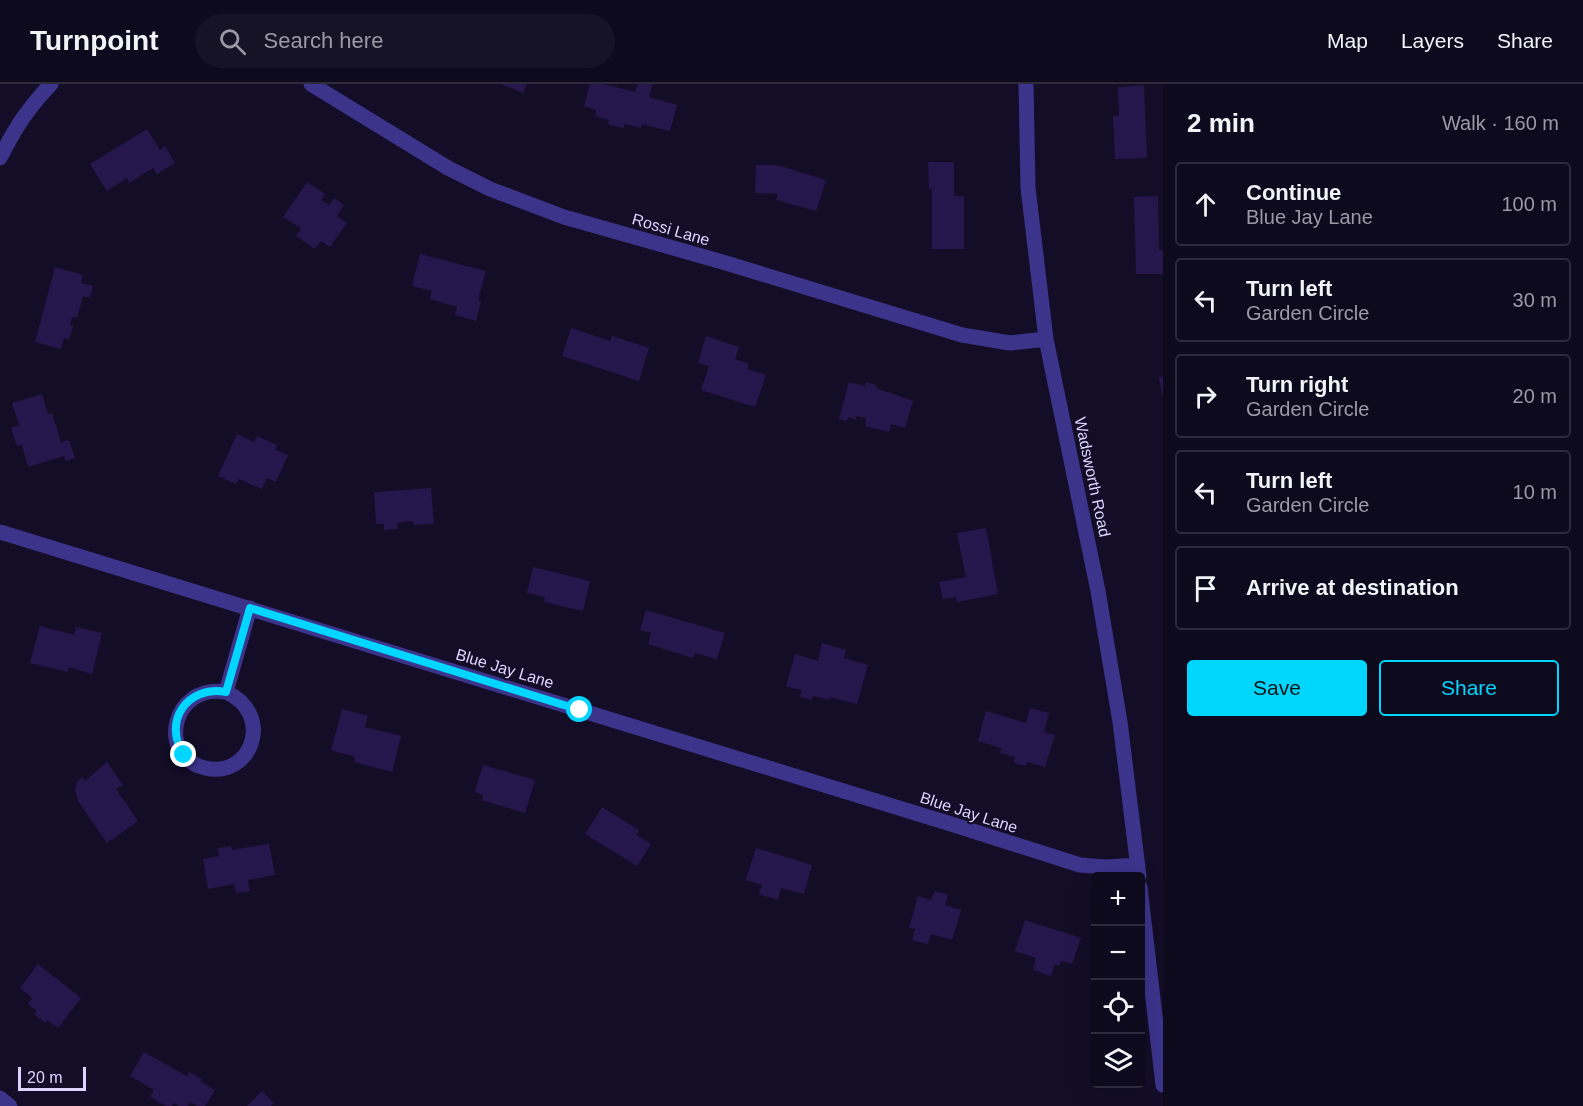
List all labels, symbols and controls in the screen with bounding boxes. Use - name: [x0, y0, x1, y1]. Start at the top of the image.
- search box: [195, 14, 615, 68]
- text: Turnpoint: [30, 25, 159, 56]
- icon: search: [216, 25, 249, 58]
- text: Search here: [264, 28, 383, 53]
- text: Map: [1327, 29, 1368, 52]
- text: Layers: [1401, 29, 1464, 52]
- text: Share: [1497, 29, 1553, 52]
- text: 2 min: [1187, 108, 1255, 138]
- text: Walk · 160 m: [1442, 112, 1559, 134]
- text: Continue: [1246, 180, 1341, 205]
- icon: ahead: [1189, 188, 1222, 221]
- text: 100 m: [1501, 193, 1557, 215]
- text: Blue Jay Lane: [1246, 206, 1373, 228]
- street label: Rossi Lane: [630, 210, 712, 249]
- text: Turn left: [1246, 276, 1332, 301]
- icon: left: [1189, 284, 1222, 317]
- text: 30 m: [1513, 289, 1557, 311]
- text: Garden Circle: [1246, 302, 1369, 324]
- text: Turn right: [1246, 372, 1348, 397]
- icon: right: [1189, 380, 1222, 413]
- text: 20 m: [1513, 385, 1557, 407]
- text: Garden Circle: [1246, 398, 1369, 420]
- street label: Wadsworth Road: [1072, 416, 1114, 539]
- text: Turn left: [1246, 468, 1332, 493]
- icon: left: [1189, 476, 1222, 509]
- text: 10 m: [1513, 481, 1557, 503]
- text: Garden Circle: [1246, 494, 1369, 516]
- icon: arrive: [1189, 572, 1222, 605]
- text: Arrive at destination: [1246, 575, 1459, 600]
- street label: Blue Jay Lane: [454, 646, 556, 691]
- button: Save: [1187, 660, 1367, 716]
- button: Share: [1379, 660, 1559, 716]
- route start: [566, 696, 592, 722]
- route end: [170, 741, 196, 767]
- street label: Blue Jay Lane: [918, 789, 1020, 836]
- map controls: [1091, 872, 1145, 1088]
- button: +: [1091, 872, 1145, 926]
- button: −: [1091, 926, 1145, 980]
- button: locate: [1091, 980, 1145, 1034]
- button: layers: [1091, 1034, 1145, 1088]
- scale bar: [18, 1064, 86, 1092]
- text: 20 m: [27, 1069, 63, 1086]

